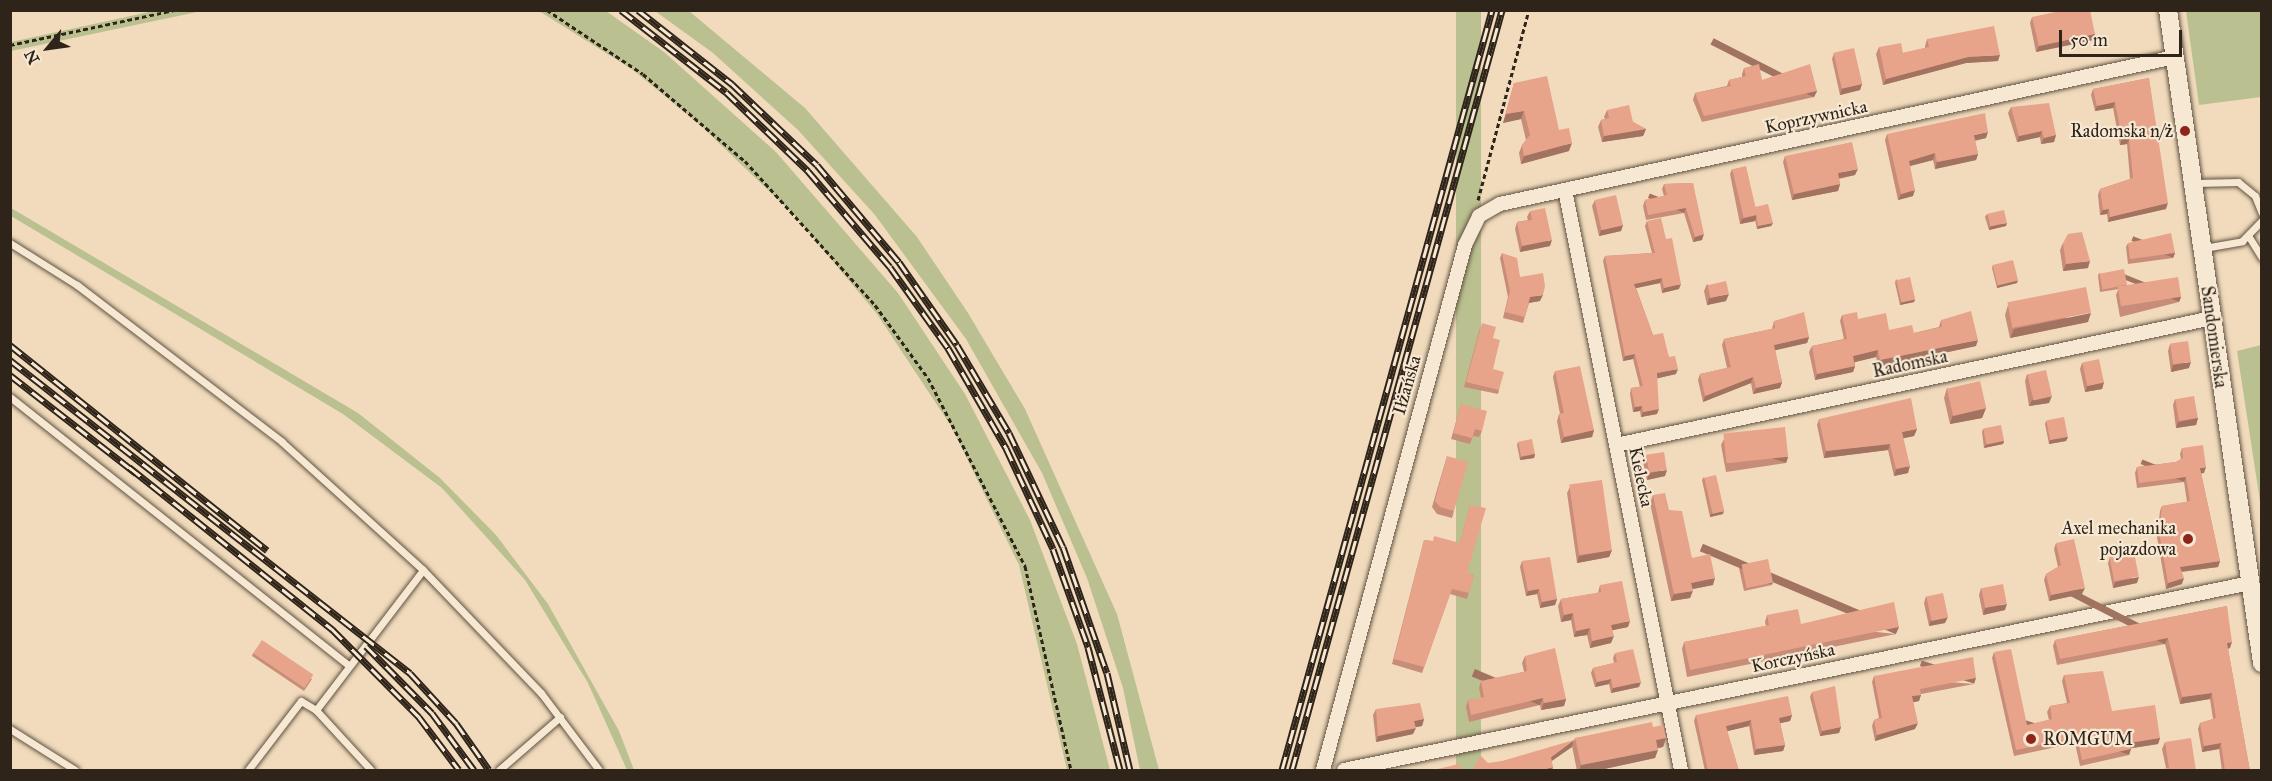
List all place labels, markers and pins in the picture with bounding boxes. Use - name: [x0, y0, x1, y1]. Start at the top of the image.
- place label: Radomska n/ż: [2070, 120, 2173, 142]
- marker: Radomska n/ż: [2178, 124, 2192, 138]
- place label: Axel mechanika pojazdowa: [2061, 518, 2176, 560]
- marker: Axel mechanika pojazdowa: [2181, 532, 2195, 546]
- place label: ROMGUM: [2043, 728, 2133, 750]
- marker: ROMGUM: [2024, 732, 2038, 746]

